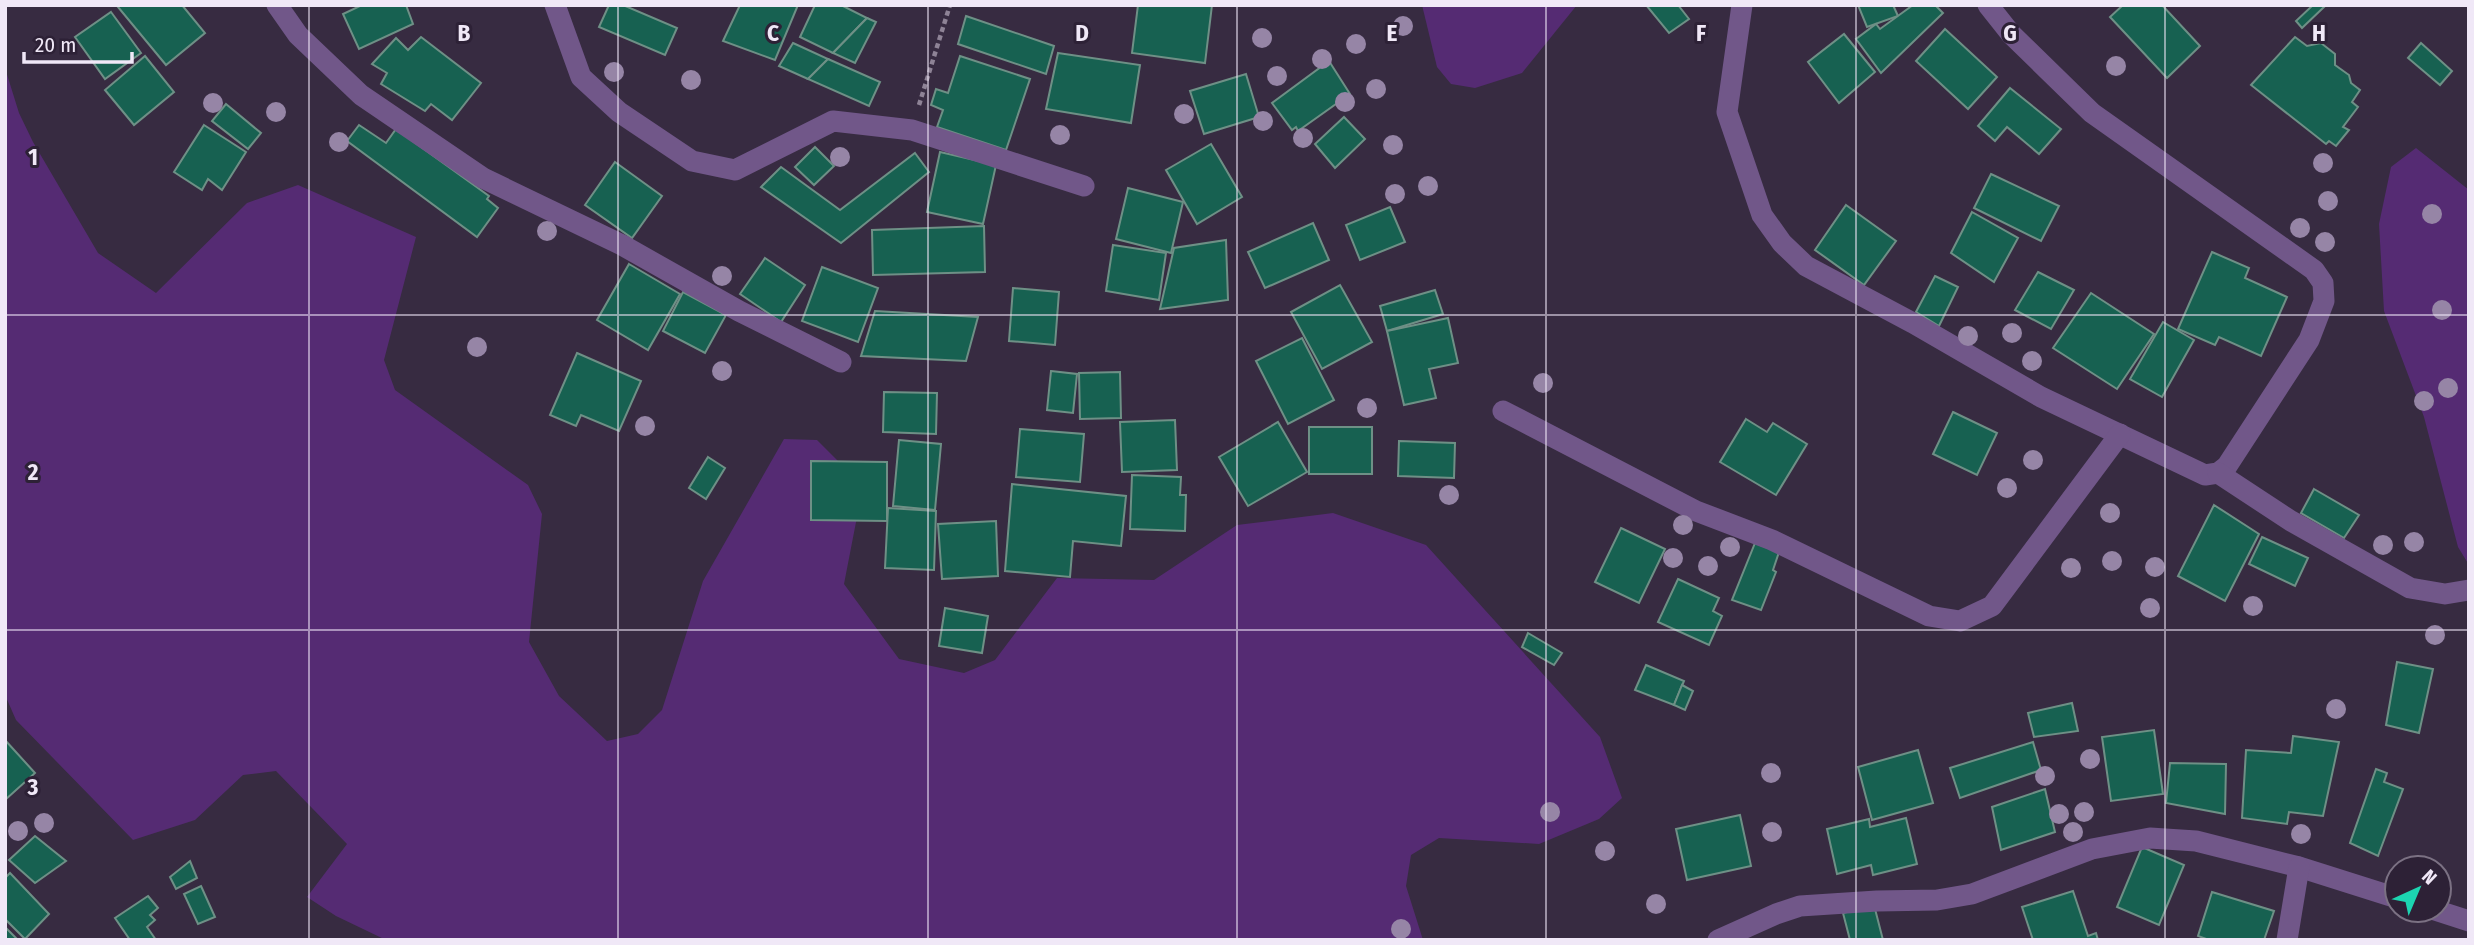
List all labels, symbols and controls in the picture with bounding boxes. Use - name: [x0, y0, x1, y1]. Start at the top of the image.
- text: B: [458, 19, 471, 47]
- text: C: [767, 19, 779, 47]
- text: D: [1075, 19, 1089, 47]
- text: E: [1387, 19, 1398, 47]
- text: F: [1696, 19, 1706, 47]
- text: G: [2003, 19, 2017, 47]
- text: H: [2312, 19, 2326, 47]
- scale bar: [24, 21, 133, 65]
- text: 20 m: [35, 32, 76, 58]
- text: 1: [28, 143, 38, 171]
- text: 2: [27, 458, 39, 486]
- text: 3: [27, 773, 39, 801]
- north arrow: [2383, 854, 2453, 924]
- text: N: [2417, 865, 2442, 889]

